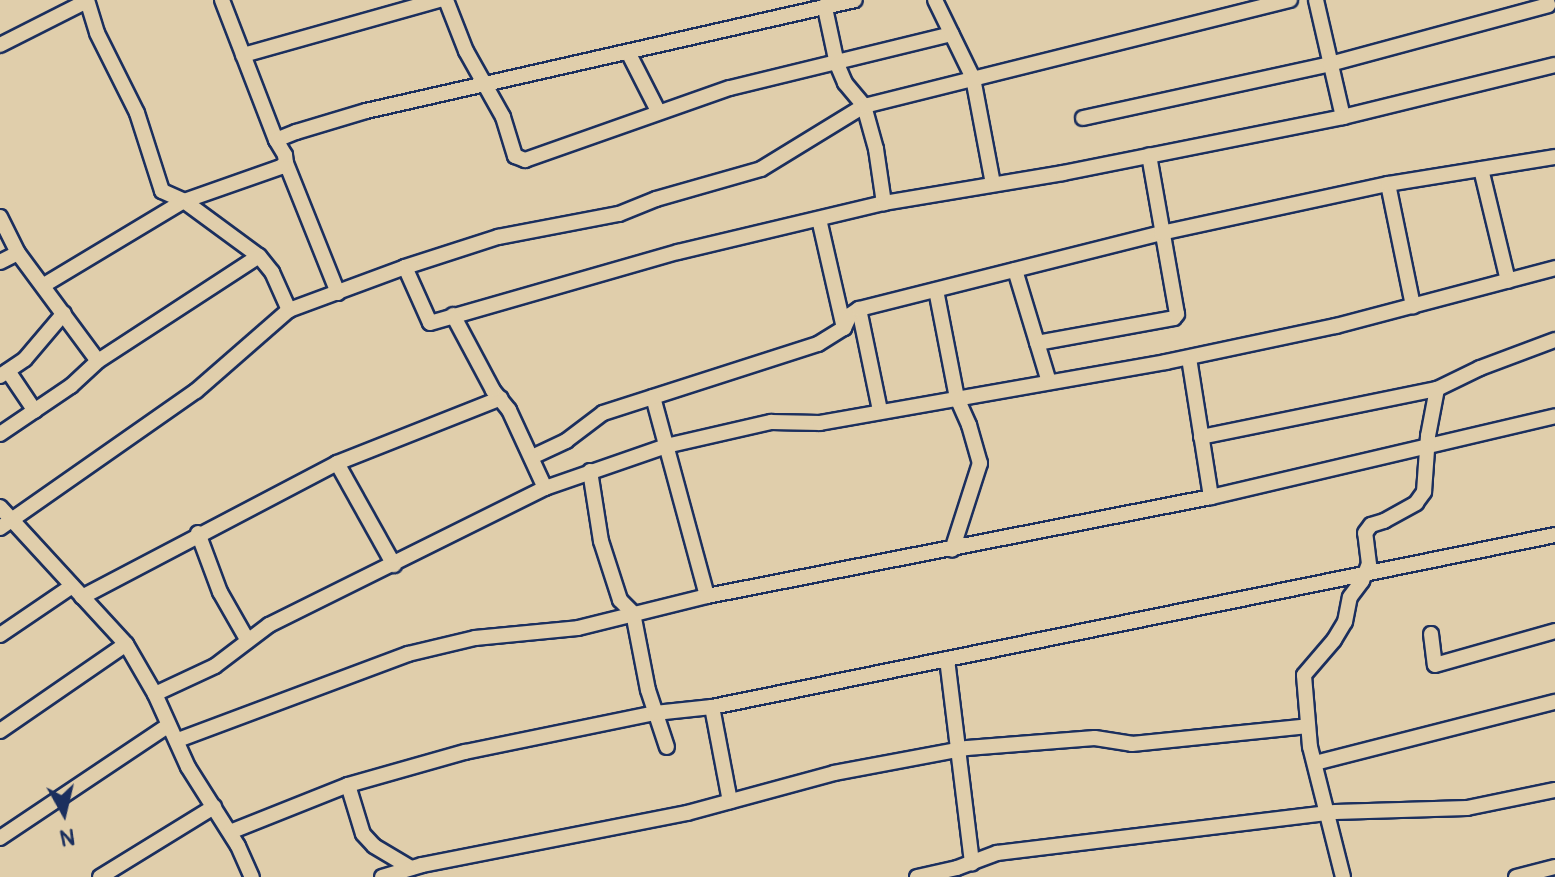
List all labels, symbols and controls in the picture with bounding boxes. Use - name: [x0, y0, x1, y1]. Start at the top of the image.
- north arrow: [24, 773, 104, 853]
- text: N: [58, 822, 77, 852]

